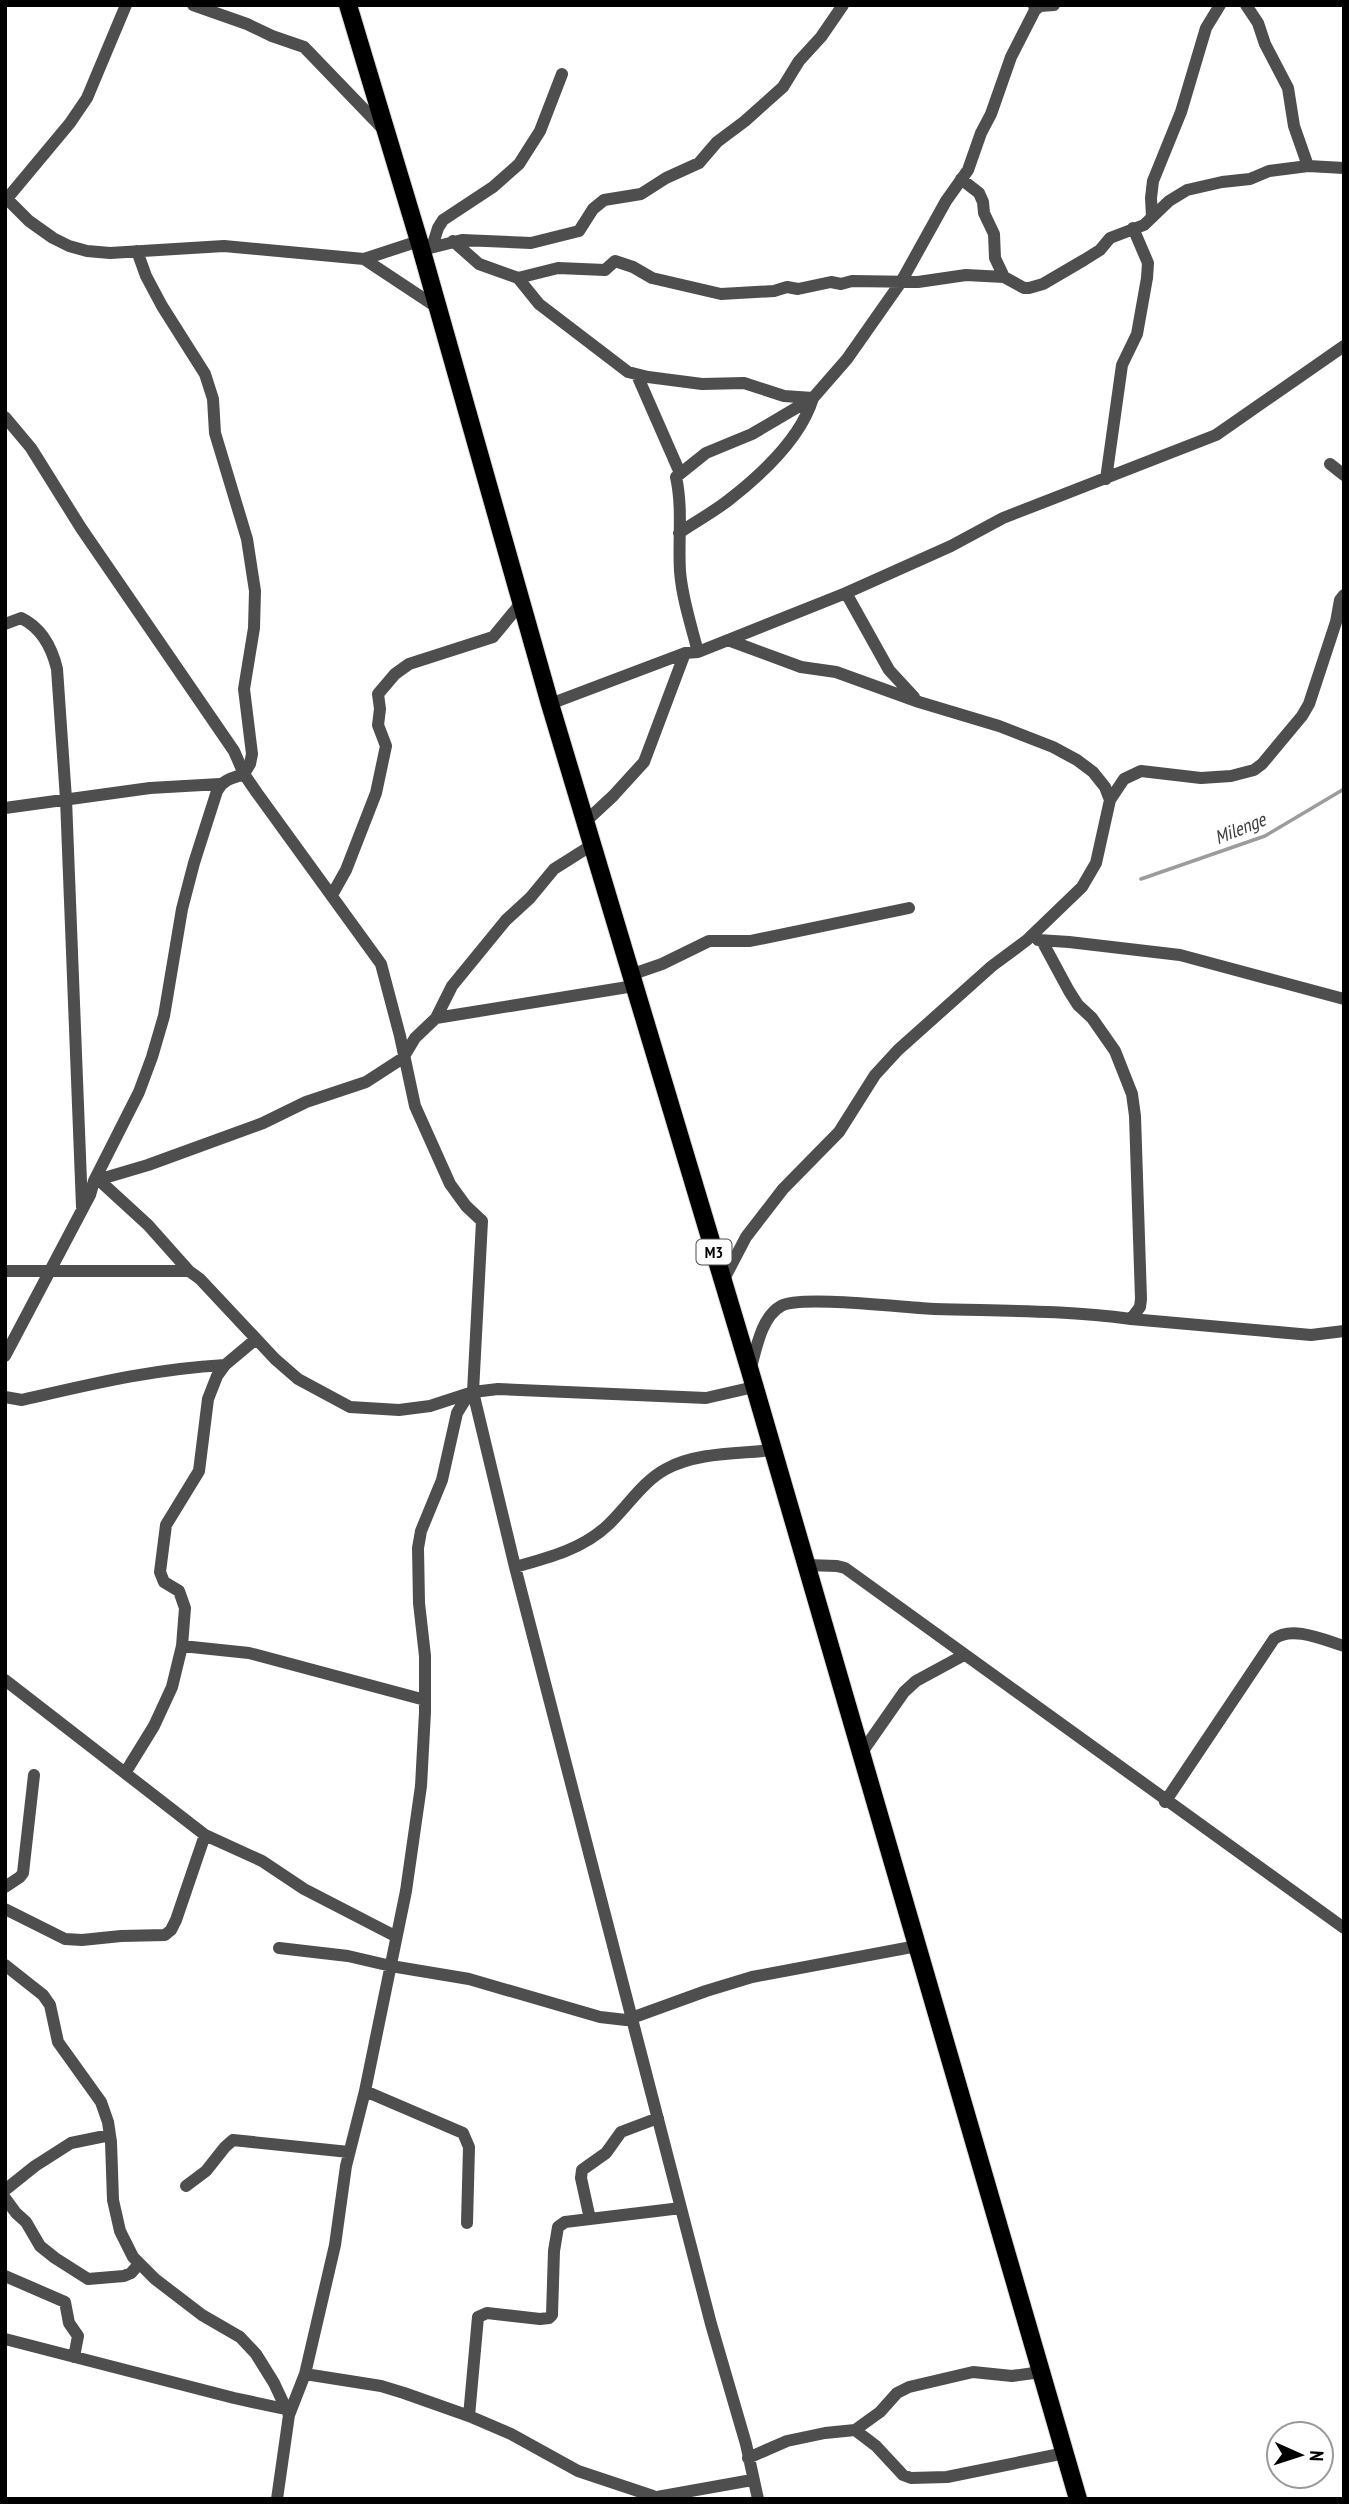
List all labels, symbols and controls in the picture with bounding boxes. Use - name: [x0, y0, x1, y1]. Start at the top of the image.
- water label: Milenge: [1211, 807, 1270, 849]
- road number: M3: [696, 1240, 732, 1264]
- north arrow: [1265, 2420, 1335, 2490]
- text: N: [1305, 2450, 1329, 2462]

